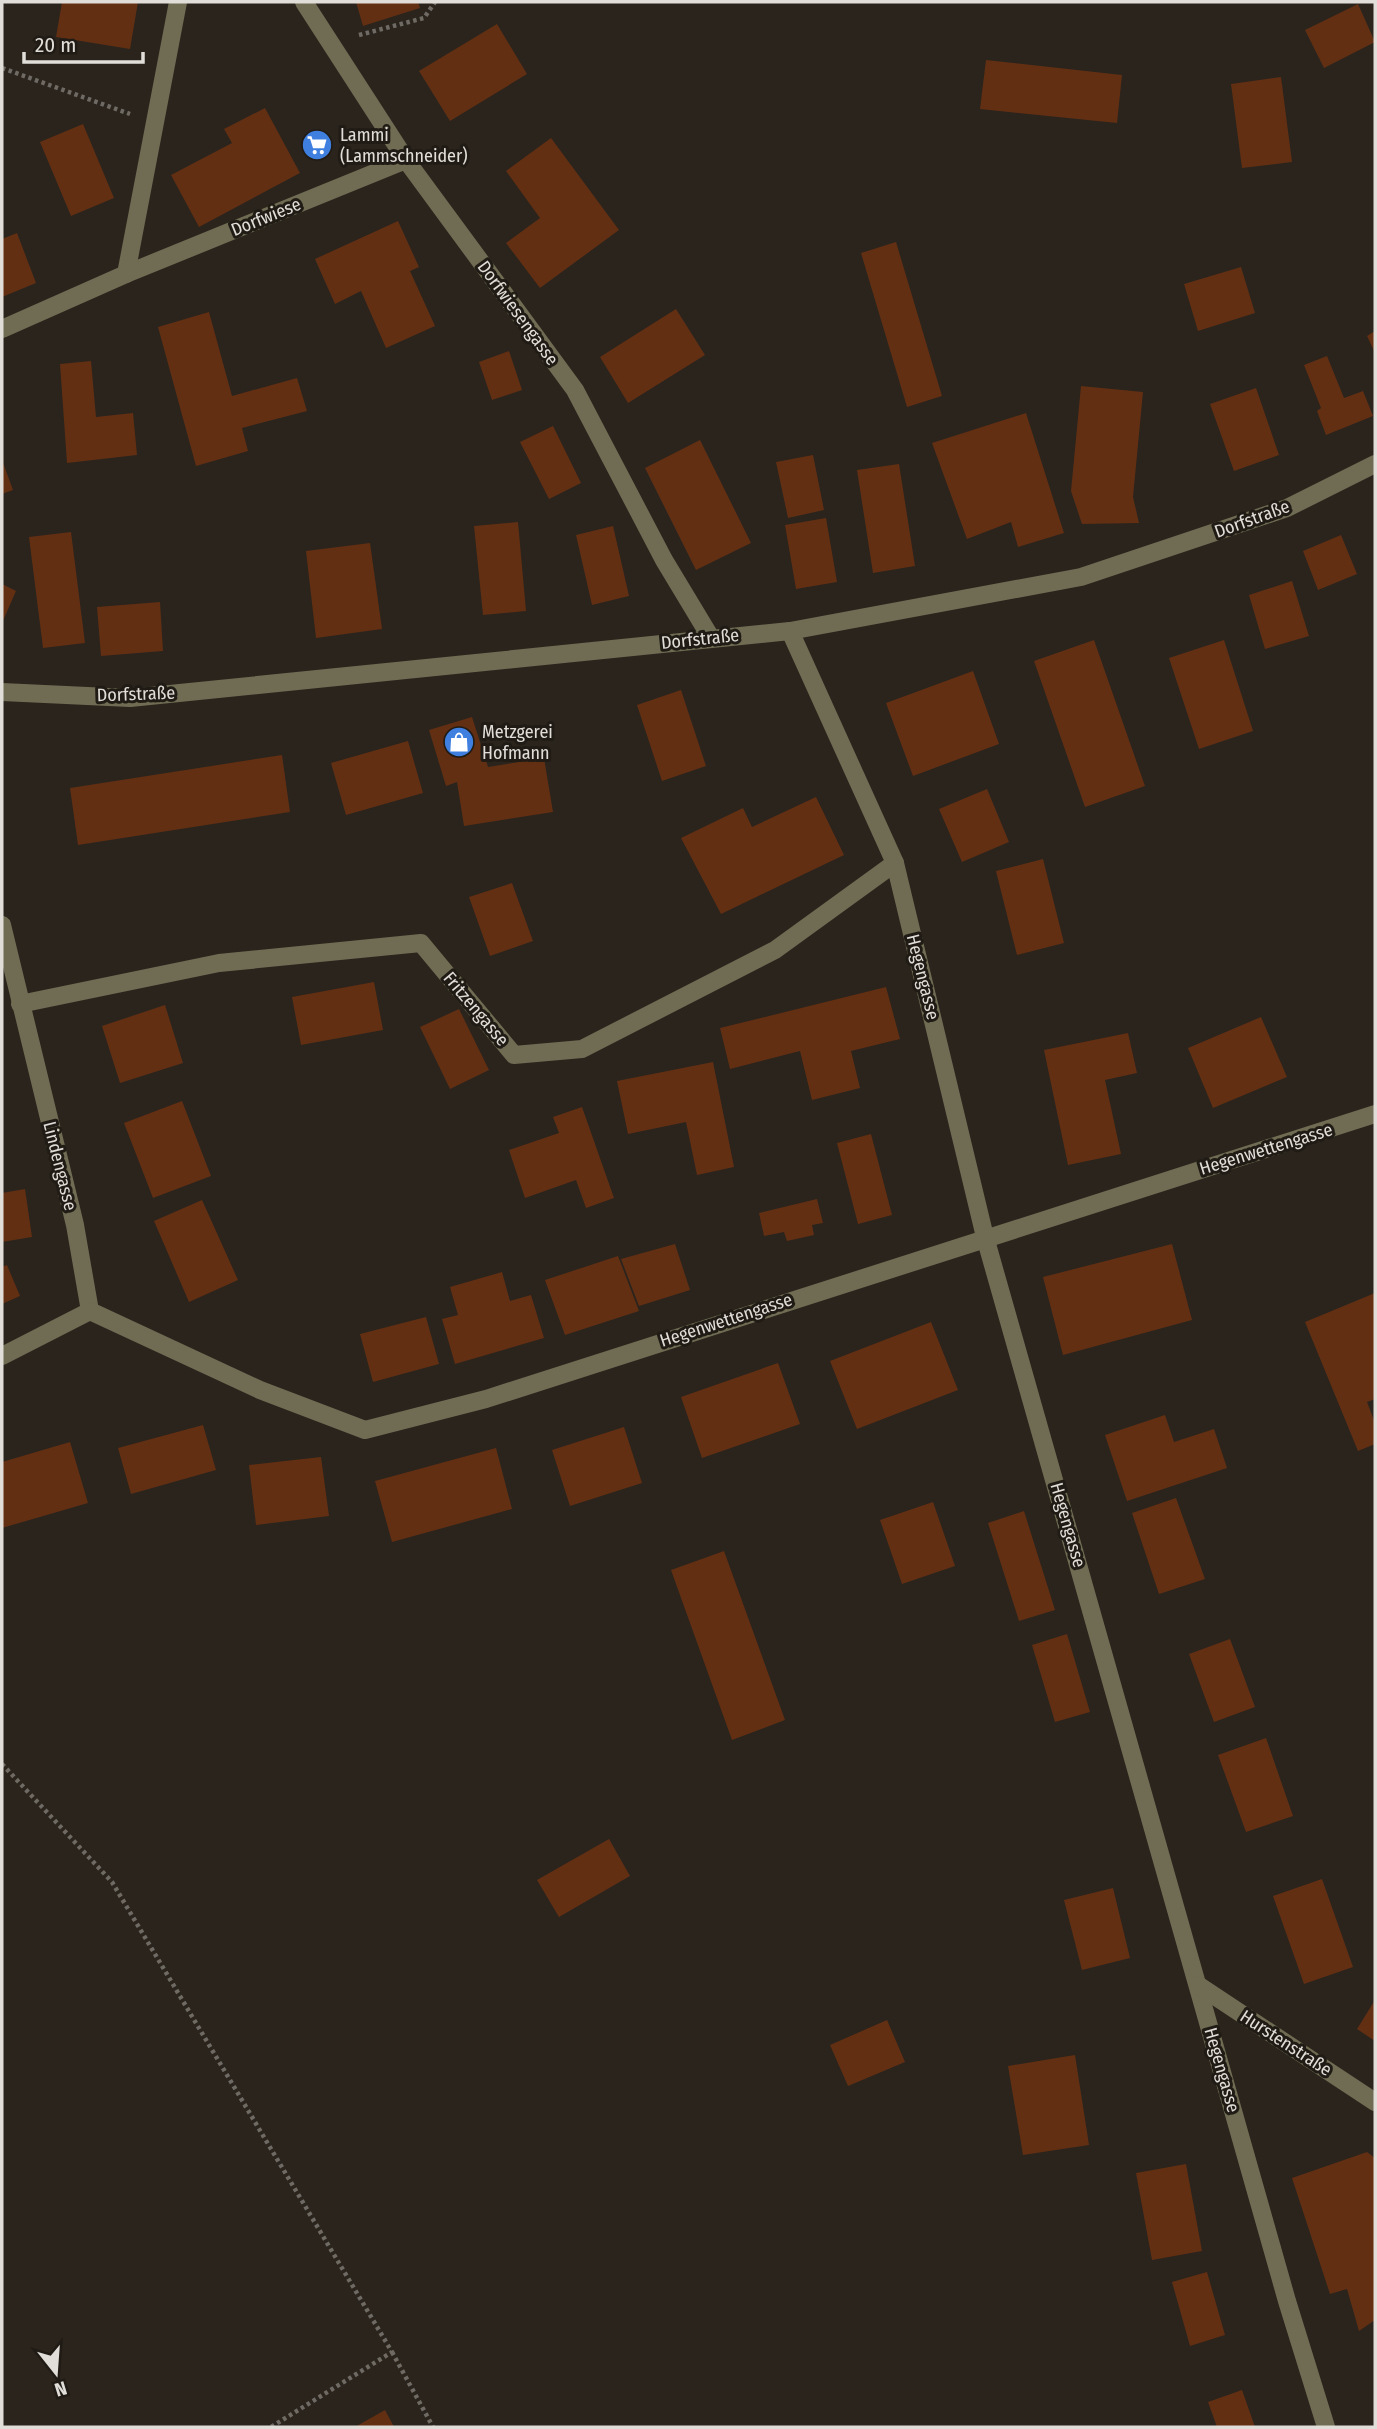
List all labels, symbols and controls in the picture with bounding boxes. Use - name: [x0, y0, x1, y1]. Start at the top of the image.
- scale bar: [24, 21, 144, 65]
- text: 20 m: [35, 32, 76, 58]
- place label: Lammi (Lammschneider): [340, 124, 468, 167]
- supermarket icon: Lammi (Lammschneider): [300, 128, 334, 162]
- street label: Dorfwiese: [228, 193, 304, 241]
- street label: Dorfwiesengasse: [473, 256, 563, 370]
- street label: Dorfstraße: [1211, 495, 1293, 543]
- street label: Dorfstraße: [660, 624, 740, 654]
- street label: Dorfstraße: [96, 682, 176, 706]
- place label: Metzgerei Hofmann: [482, 721, 553, 764]
- shop icon: Metzgerei Hofmann: [442, 725, 476, 759]
- street label: Hegengasse: [902, 932, 944, 1022]
- street label: Fritzengasse: [439, 967, 513, 1051]
- street label: Hegenwettengasse: [1197, 1118, 1335, 1180]
- street label: Lindengasse: [38, 1119, 82, 1213]
- street label: Hegenwettengasse: [657, 1288, 795, 1352]
- street label: Hegengasse: [1045, 1480, 1091, 1570]
- street label: Hurstenstraße: [1236, 2005, 1336, 2081]
- street label: Hegengasse: [1199, 2025, 1245, 2115]
- north arrow: [21, 2338, 91, 2408]
- text: N: [52, 2376, 70, 2401]

